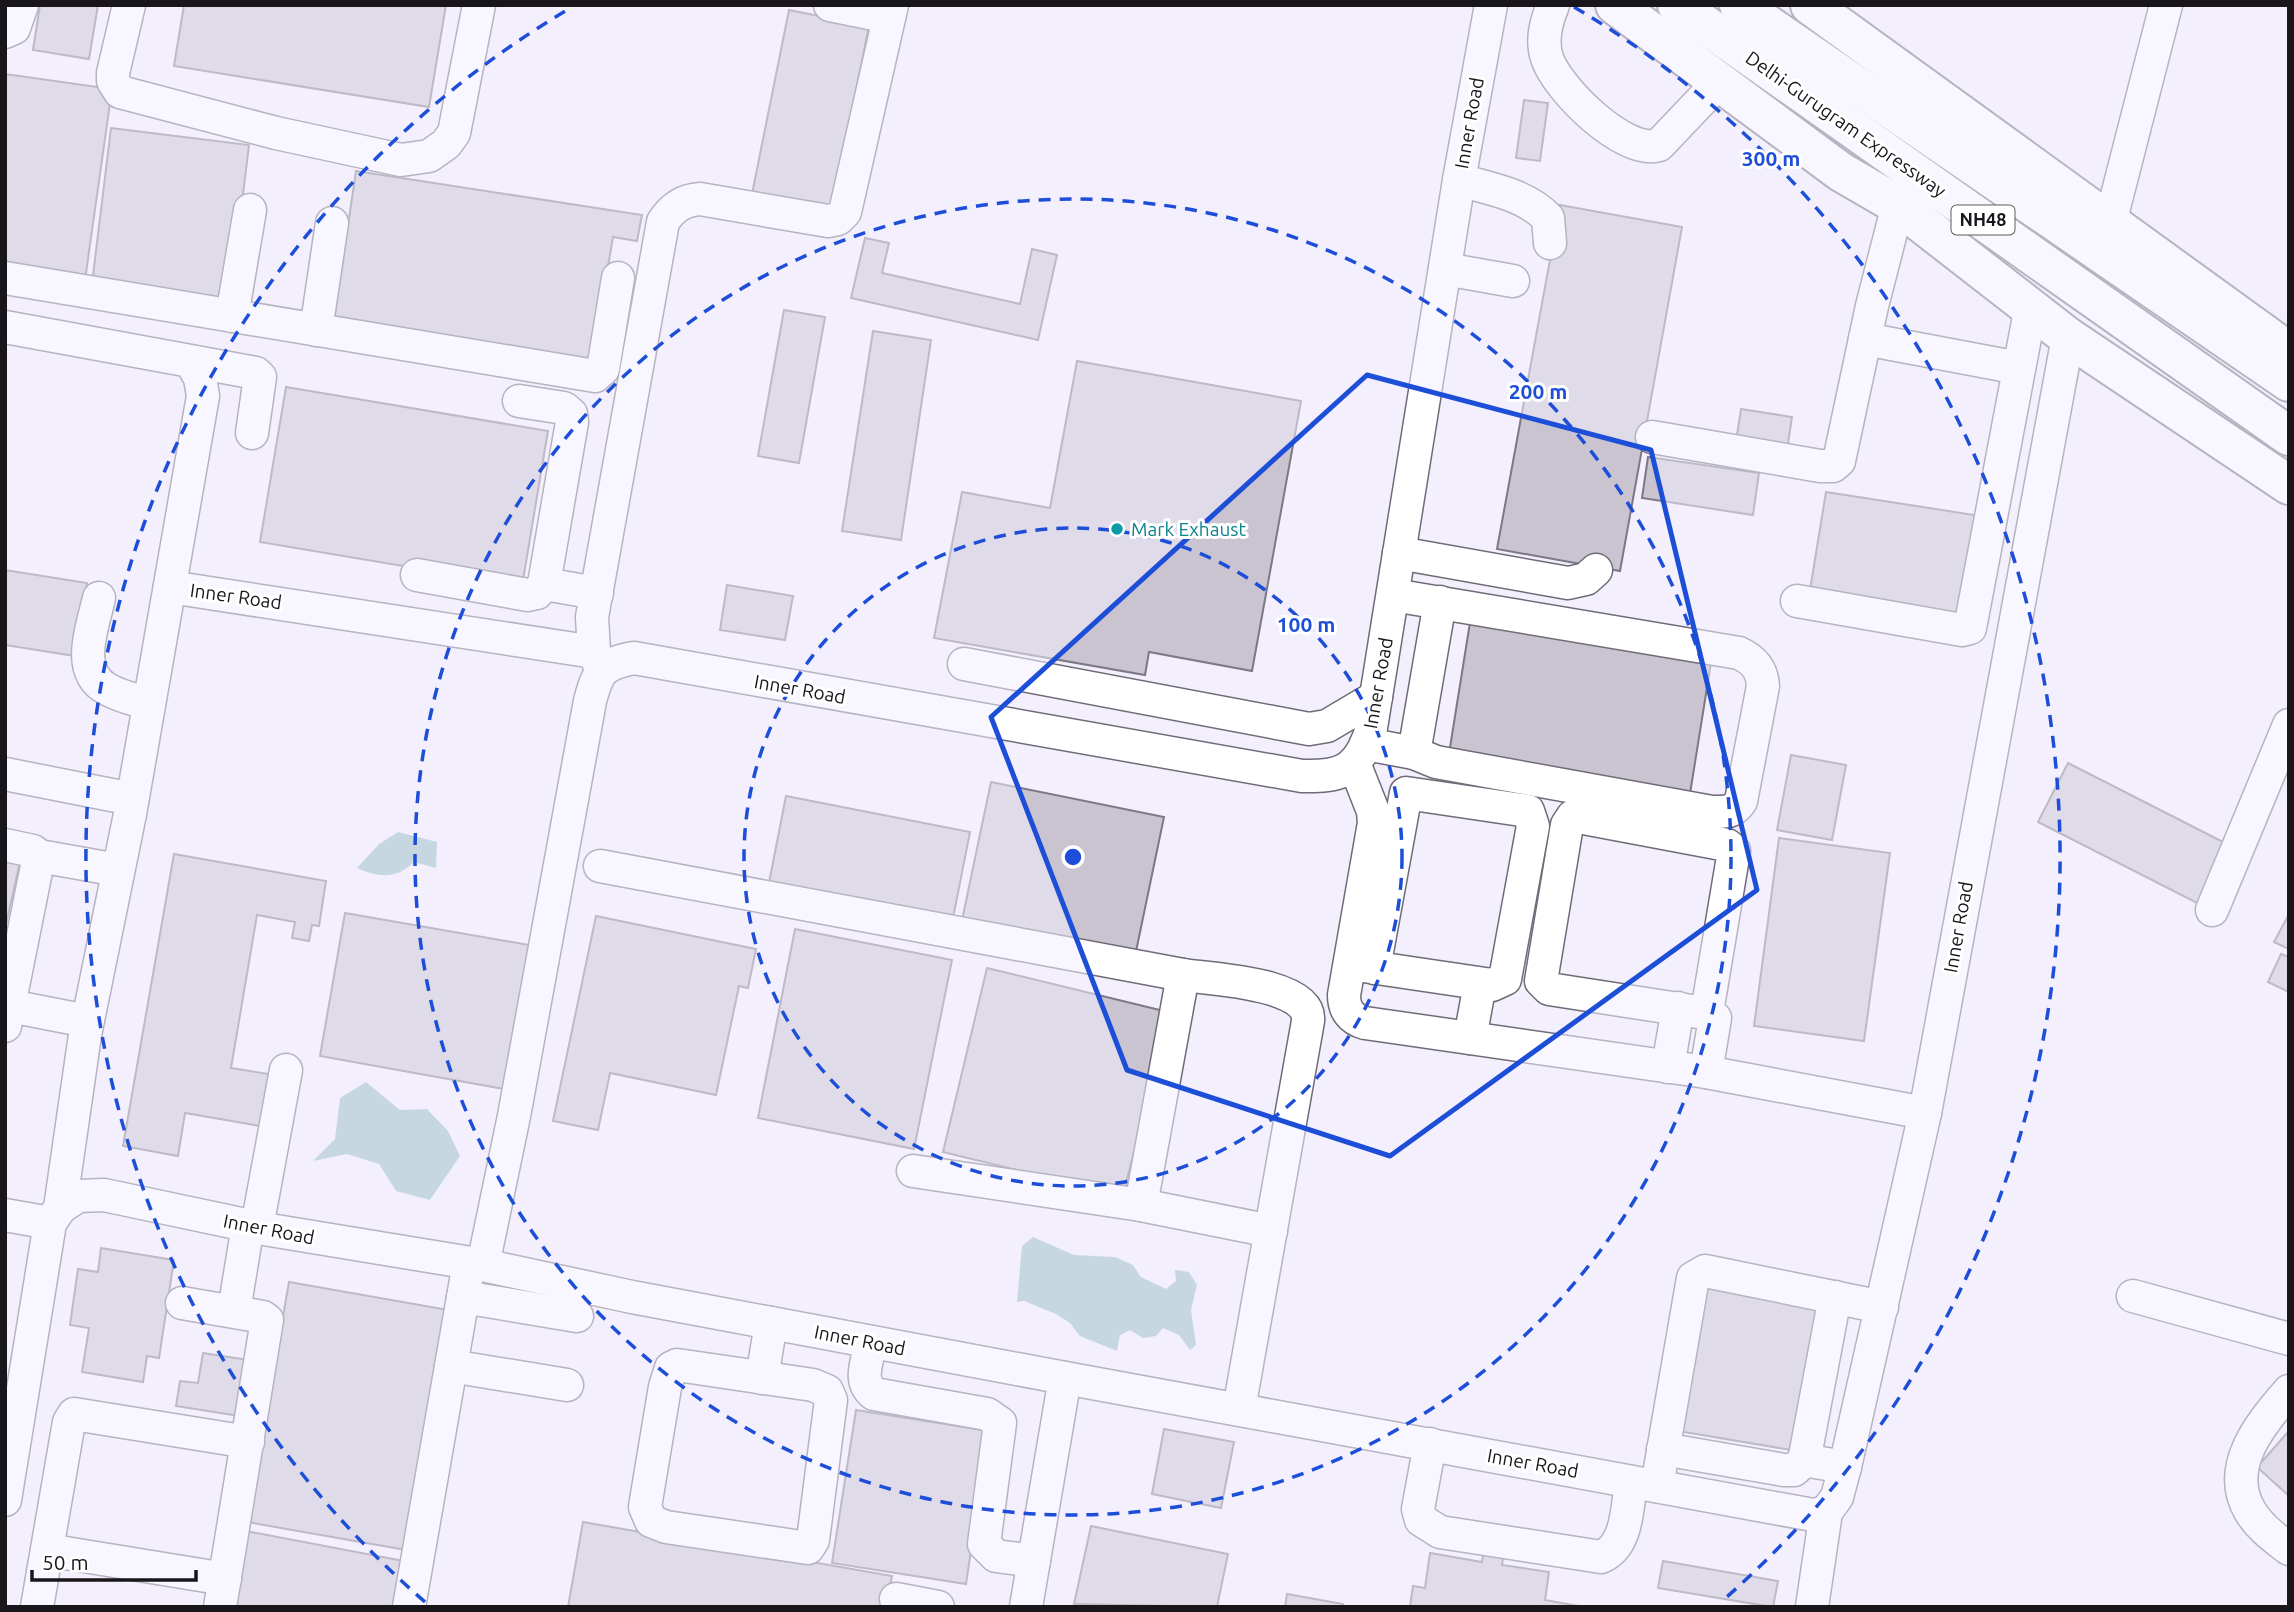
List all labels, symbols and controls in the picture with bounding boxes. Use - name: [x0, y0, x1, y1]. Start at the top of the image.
- street label: Delhi-Gurugram Expressway: [1742, 46, 1950, 202]
- street label: Inner Road: [1450, 76, 1488, 170]
- text: 300 m: [1742, 146, 1800, 170]
- road number: NH48: [1952, 205, 2014, 234]
- text: 200 m: [1509, 379, 1567, 403]
- place label: Mark Exhaust: [1131, 518, 1247, 540]
- marker: Mark Exhaust: [1109, 521, 1125, 537]
- street label: Inner Road: [189, 579, 283, 613]
- text: 100 m: [1277, 612, 1335, 636]
- street label: Inner Road: [1359, 636, 1397, 730]
- street label: Inner Road: [753, 670, 847, 708]
- centre of rings: [1061, 845, 1085, 869]
- street label: Inner Road: [1939, 880, 1977, 974]
- street label: Inner Road: [222, 1209, 316, 1249]
- street label: Inner Road: [813, 1320, 907, 1360]
- street label: Inner Road: [1486, 1444, 1580, 1482]
- scale bar: [32, 1538, 196, 1582]
- text: 50 m: [42, 1550, 89, 1574]

